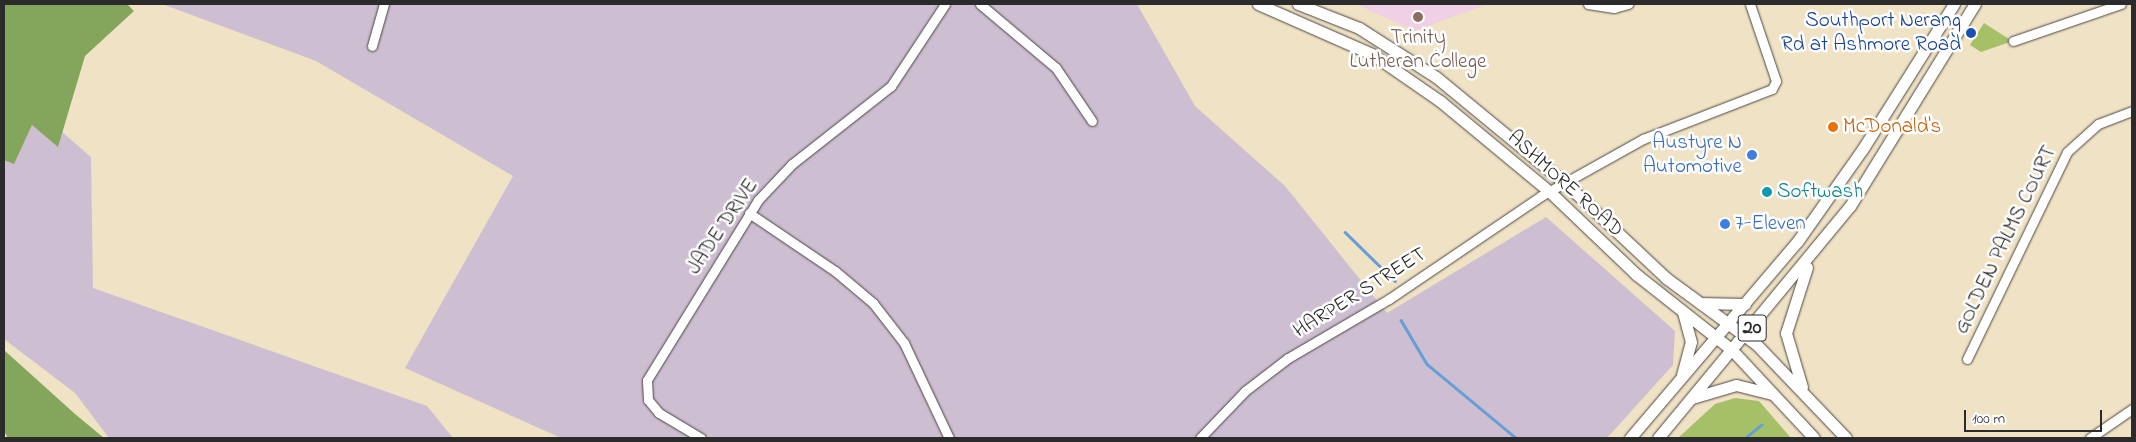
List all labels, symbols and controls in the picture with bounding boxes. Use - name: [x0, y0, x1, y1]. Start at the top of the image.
- place label: Southport Nerang Rd at Ashmore Road: [1781, 8, 1961, 58]
- marker: Trinity Lutheran College: [1412, 11, 1424, 23]
- place label: Trinity Lutheran College: [1350, 25, 1486, 75]
- marker: Southport Nerang Rd at Ashmore Road: [1965, 27, 1977, 39]
- place label: McDonald's: [1843, 114, 1941, 140]
- marker: McDonald's: [1827, 121, 1839, 133]
- street label: ASHMORE ROAD: [1502, 125, 1628, 243]
- place label: Austyre N Automotive: [1643, 130, 1742, 180]
- street label: GOLDEN PALMS COURT: [1949, 142, 2063, 338]
- marker: Austyre N Automotive: [1746, 149, 1758, 161]
- street label: JADE DRIVE: [682, 174, 764, 280]
- place label: Softwash: [1777, 179, 1863, 205]
- marker: Softwash: [1761, 186, 1773, 198]
- place label: 7-Eleven: [1735, 211, 1806, 237]
- marker: 7-Eleven: [1719, 218, 1731, 230]
- street label: HARPER STREET: [1289, 242, 1431, 344]
- road number: 20: [1737, 310, 1767, 346]
- scale bar: [1966, 400, 2104, 432]
- text: 100 m: [1972, 408, 2005, 430]

